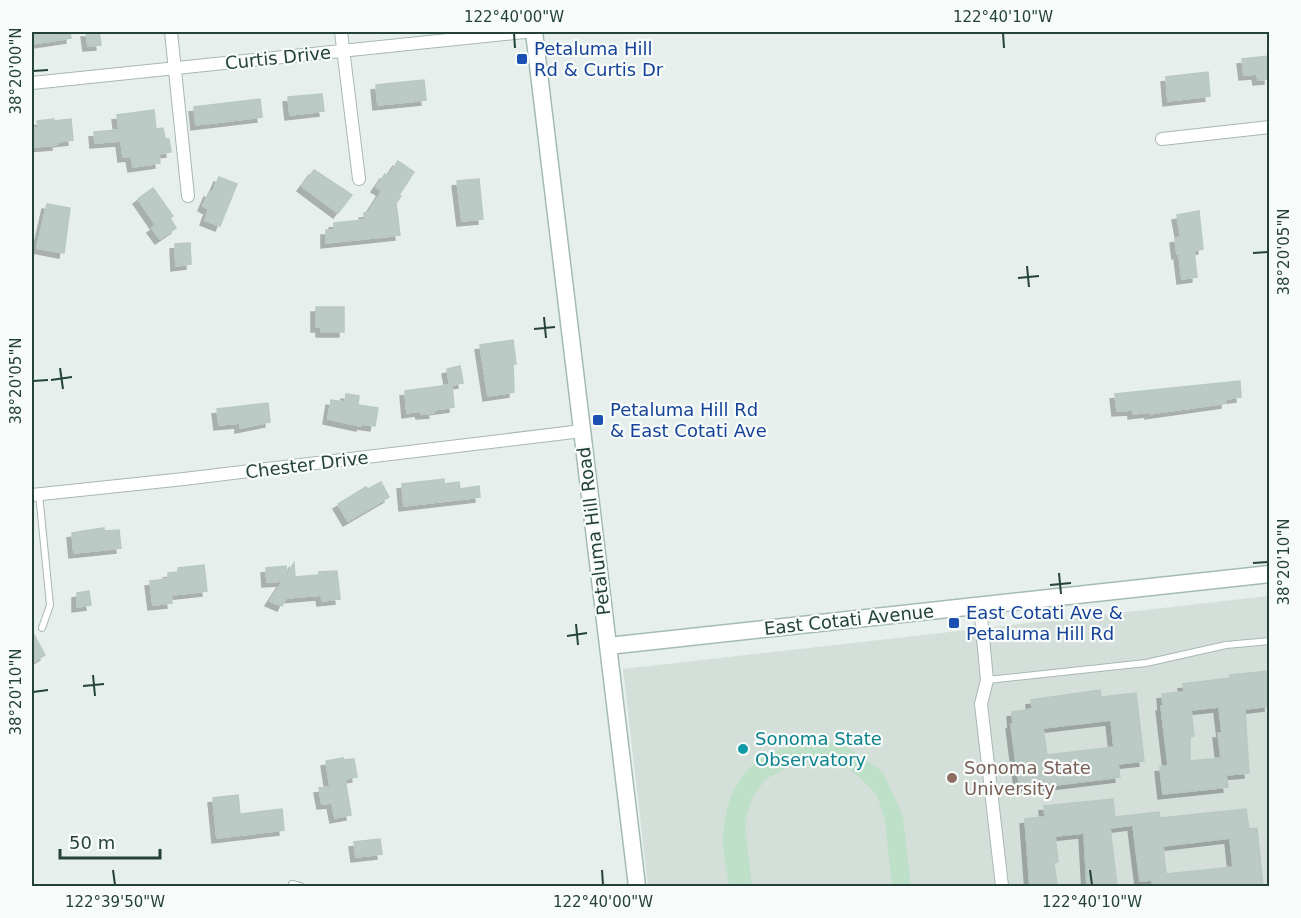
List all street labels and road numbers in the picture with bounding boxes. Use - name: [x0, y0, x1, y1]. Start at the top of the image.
- street label: Curtis Drive: [224, 41, 332, 74]
- street label: Petaluma Hill Road: [573, 446, 614, 616]
- street label: Chester Drive: [244, 447, 370, 482]
- street label: East Cotati Avenue: [763, 600, 935, 639]

